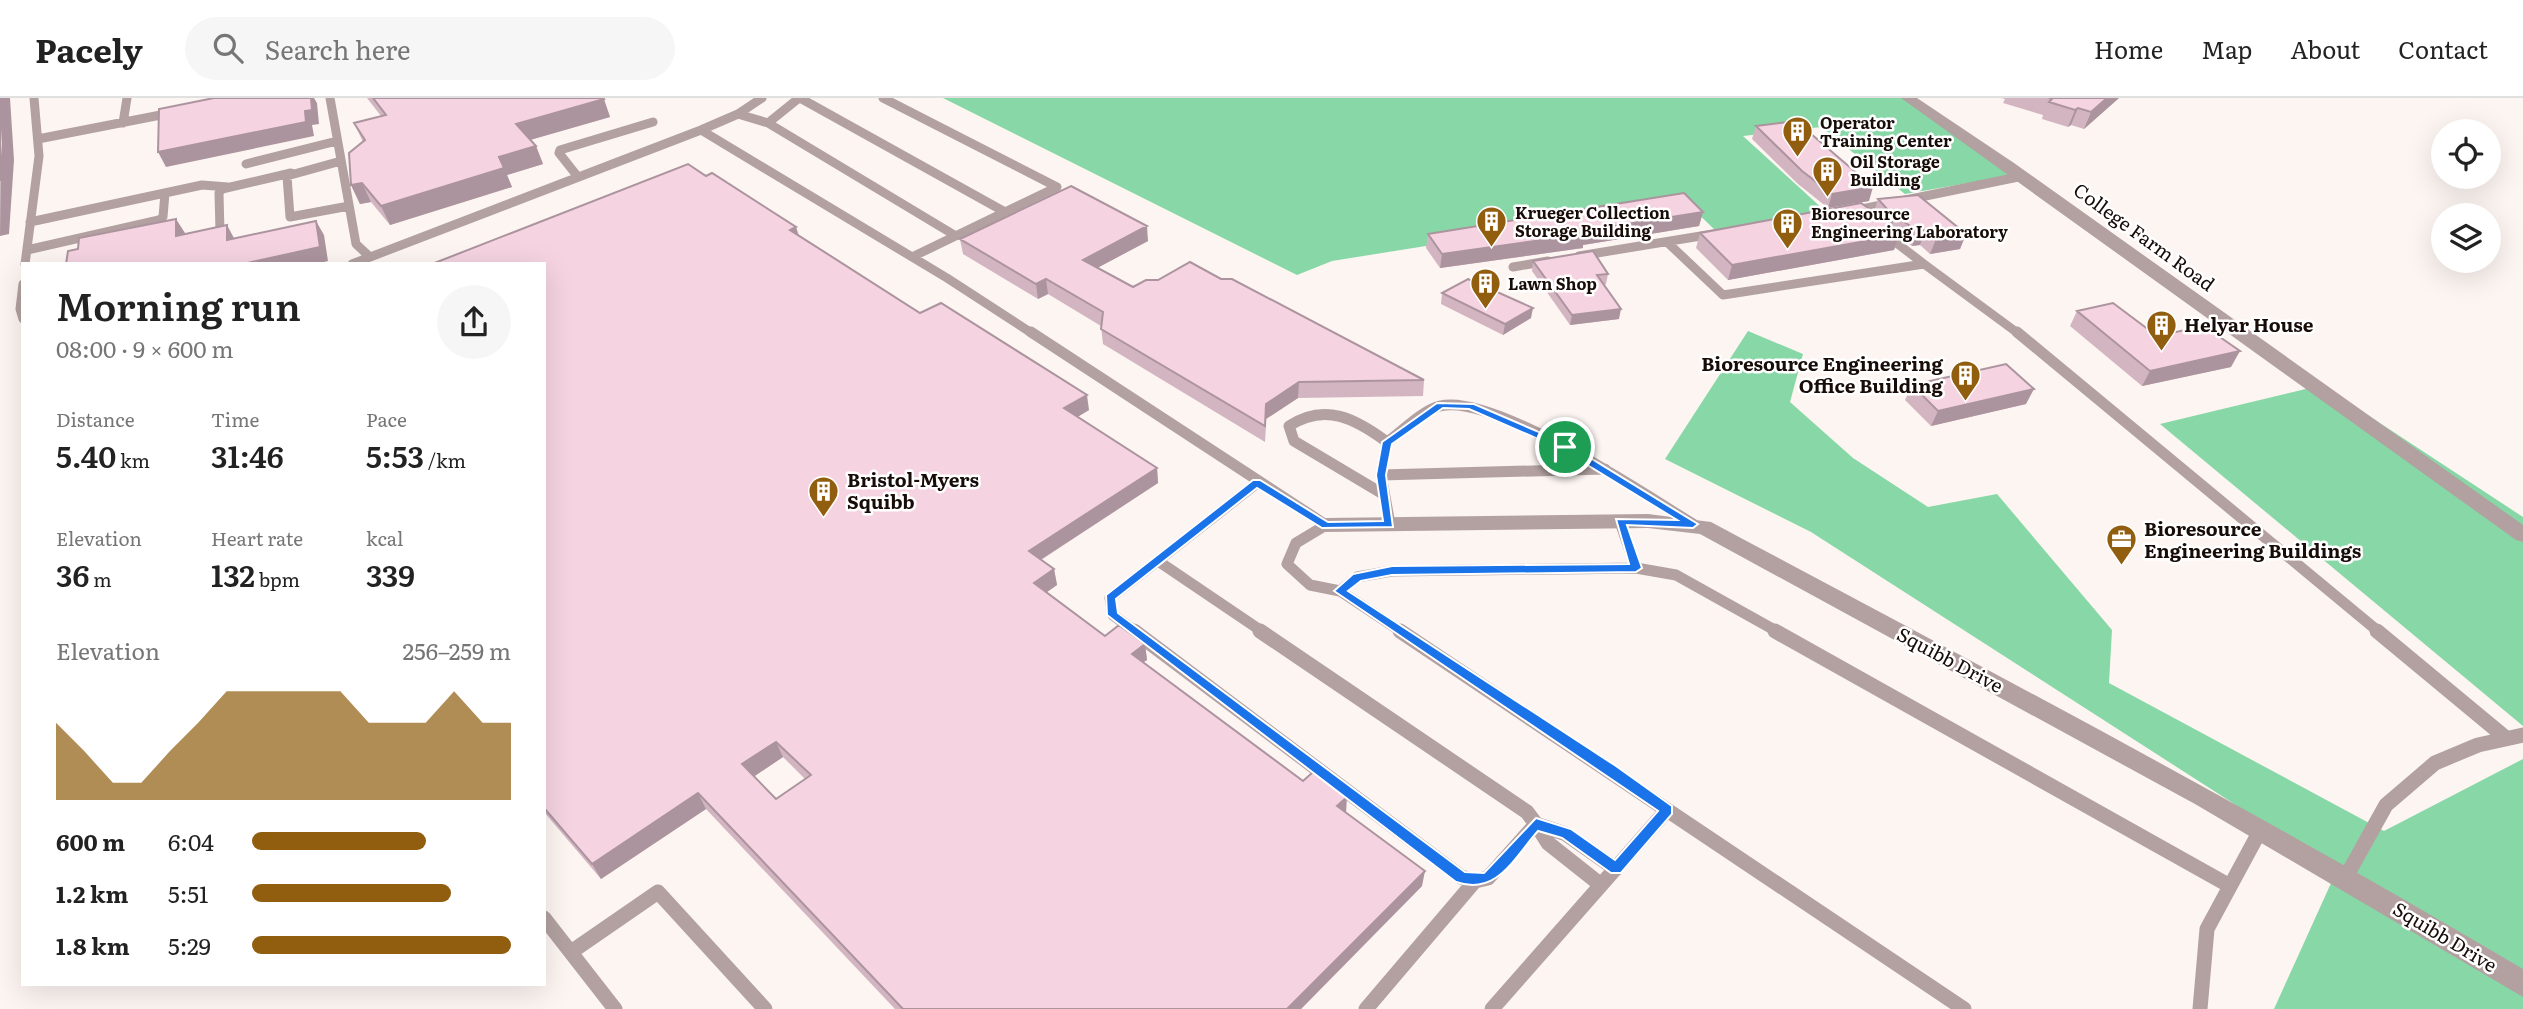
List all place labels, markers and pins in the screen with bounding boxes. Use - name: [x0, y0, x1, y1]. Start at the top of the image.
- place label: Operator Training Center: [1820, 110, 1952, 152]
- building icon: Operator Training Center: [1780, 115, 1814, 159]
- place label: Oil Storage Building: [1850, 149, 1940, 191]
- building icon: Oil Storage Building: [1810, 154, 1844, 198]
- place label: Krueger Collection Storage Building: [1515, 200, 1670, 242]
- place label: Bioresource Engineering Laboratory: [1811, 201, 2008, 243]
- building icon: Krueger Collection Storage Building: [1475, 205, 1509, 249]
- building icon: Bioresource Engineering Laboratory: [1771, 206, 1805, 250]
- building icon: Lawn Shop: [1468, 267, 1502, 311]
- place label: Lawn Shop: [1508, 271, 1597, 295]
- building icon: Helyar House: [2144, 308, 2178, 352]
- place label: Helyar House: [2184, 310, 2314, 338]
- place label: Bioresource Engineering Office Building: [1701, 349, 1944, 399]
- building icon: Bioresource Engineering Office Building: [1949, 358, 1983, 402]
- pin: [1535, 417, 1595, 477]
- place label: Bristol-Myers Squibb: [847, 465, 979, 515]
- building icon: Bristol-Myers Squibb: [807, 474, 841, 518]
- place label: Bioresource Engineering Buildings: [2144, 514, 2361, 564]
- office icon: Bioresource Engineering Buildings: [2104, 523, 2138, 567]

